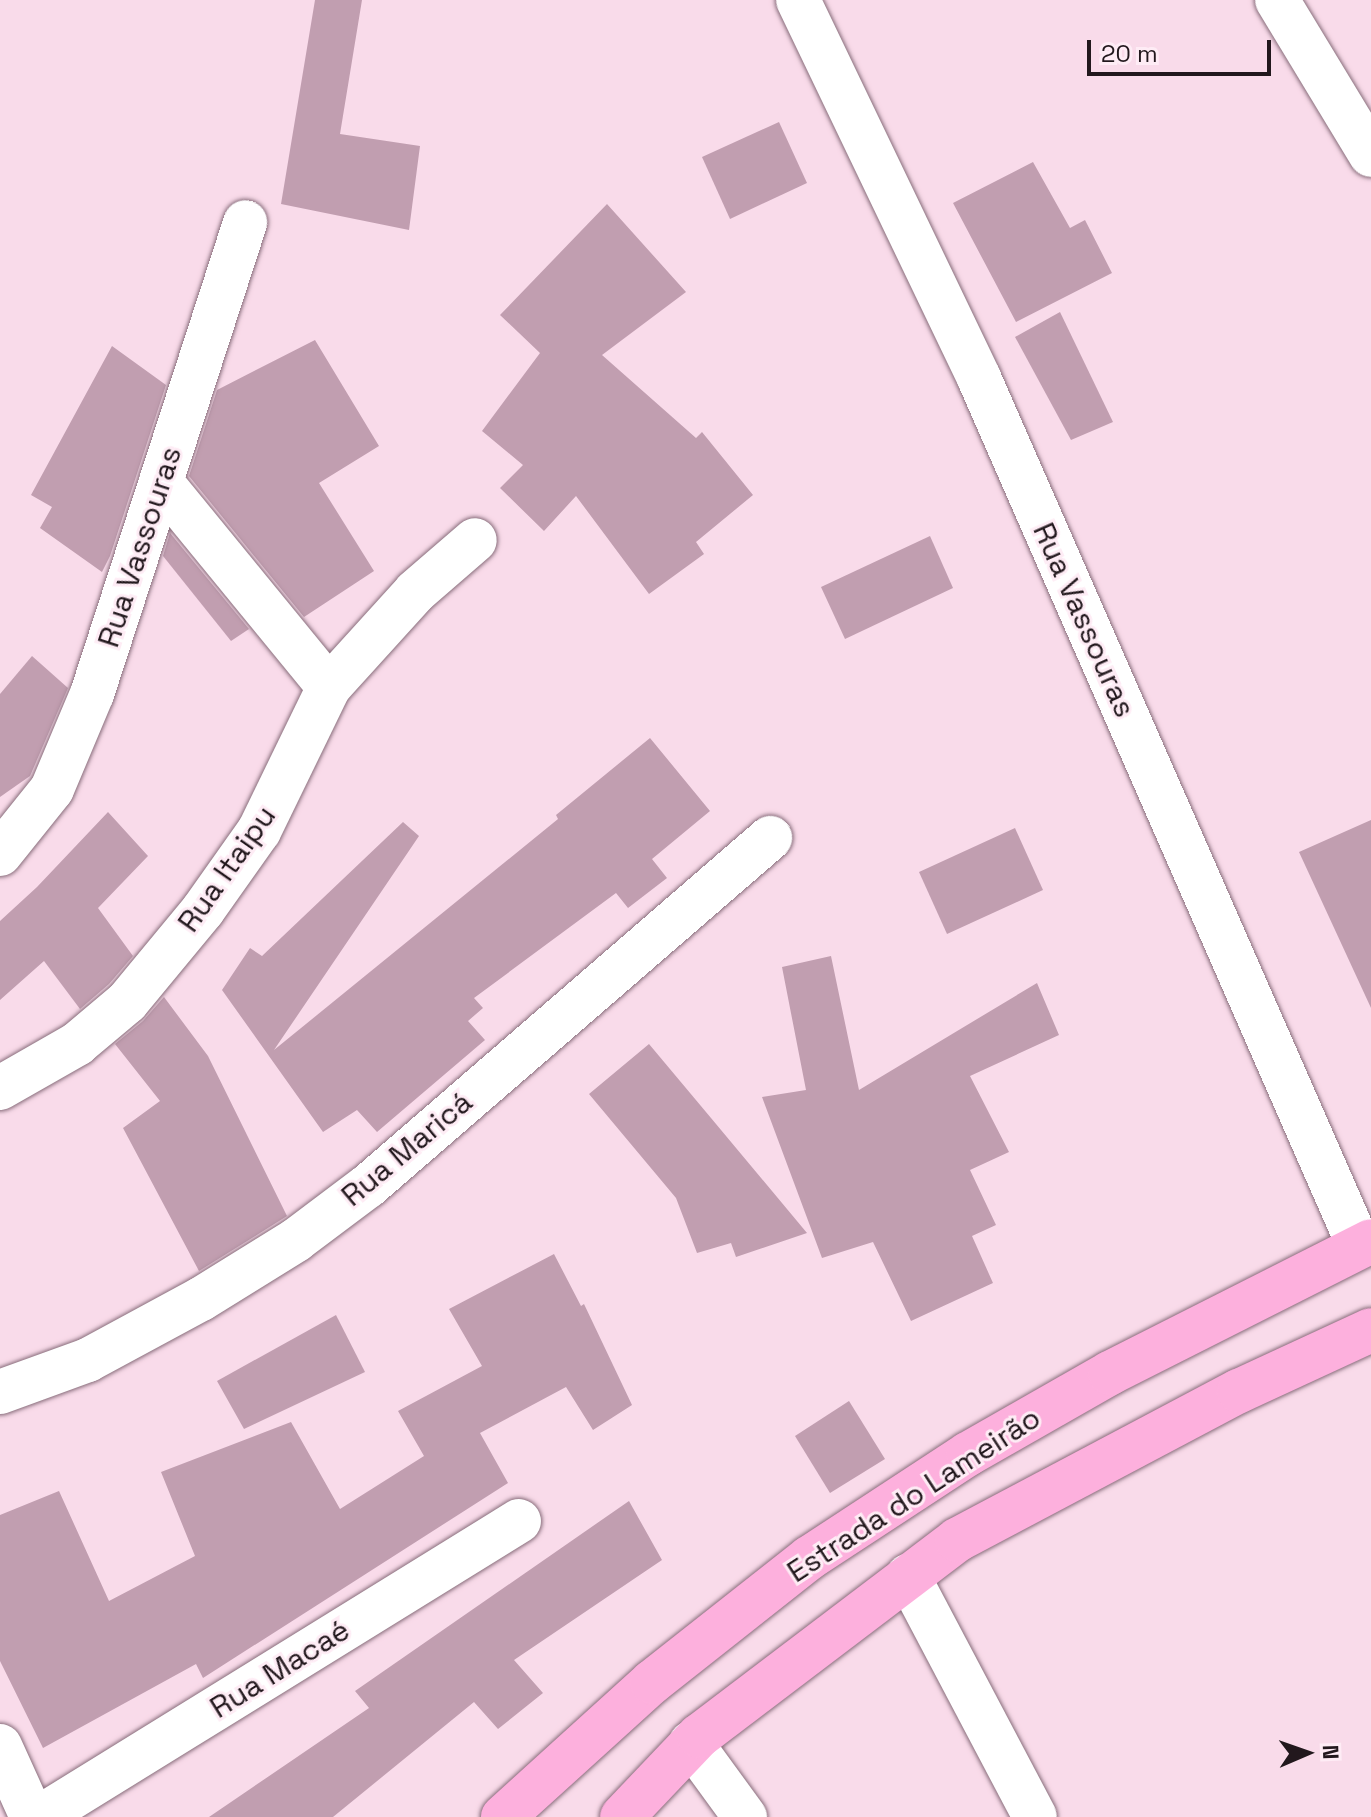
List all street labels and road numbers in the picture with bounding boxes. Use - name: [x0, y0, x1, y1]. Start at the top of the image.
- street label: Rua Vassouras: [91, 442, 189, 652]
- street label: Rua Vassouras: [1025, 517, 1143, 723]
- street label: Rua Itaipu: [171, 799, 283, 939]
- street label: Rua Maricá: [334, 1084, 480, 1214]
- street label: Estrada do Lameirão: [781, 1400, 1047, 1590]
- street label: Rua Macaé: [204, 1612, 356, 1726]

